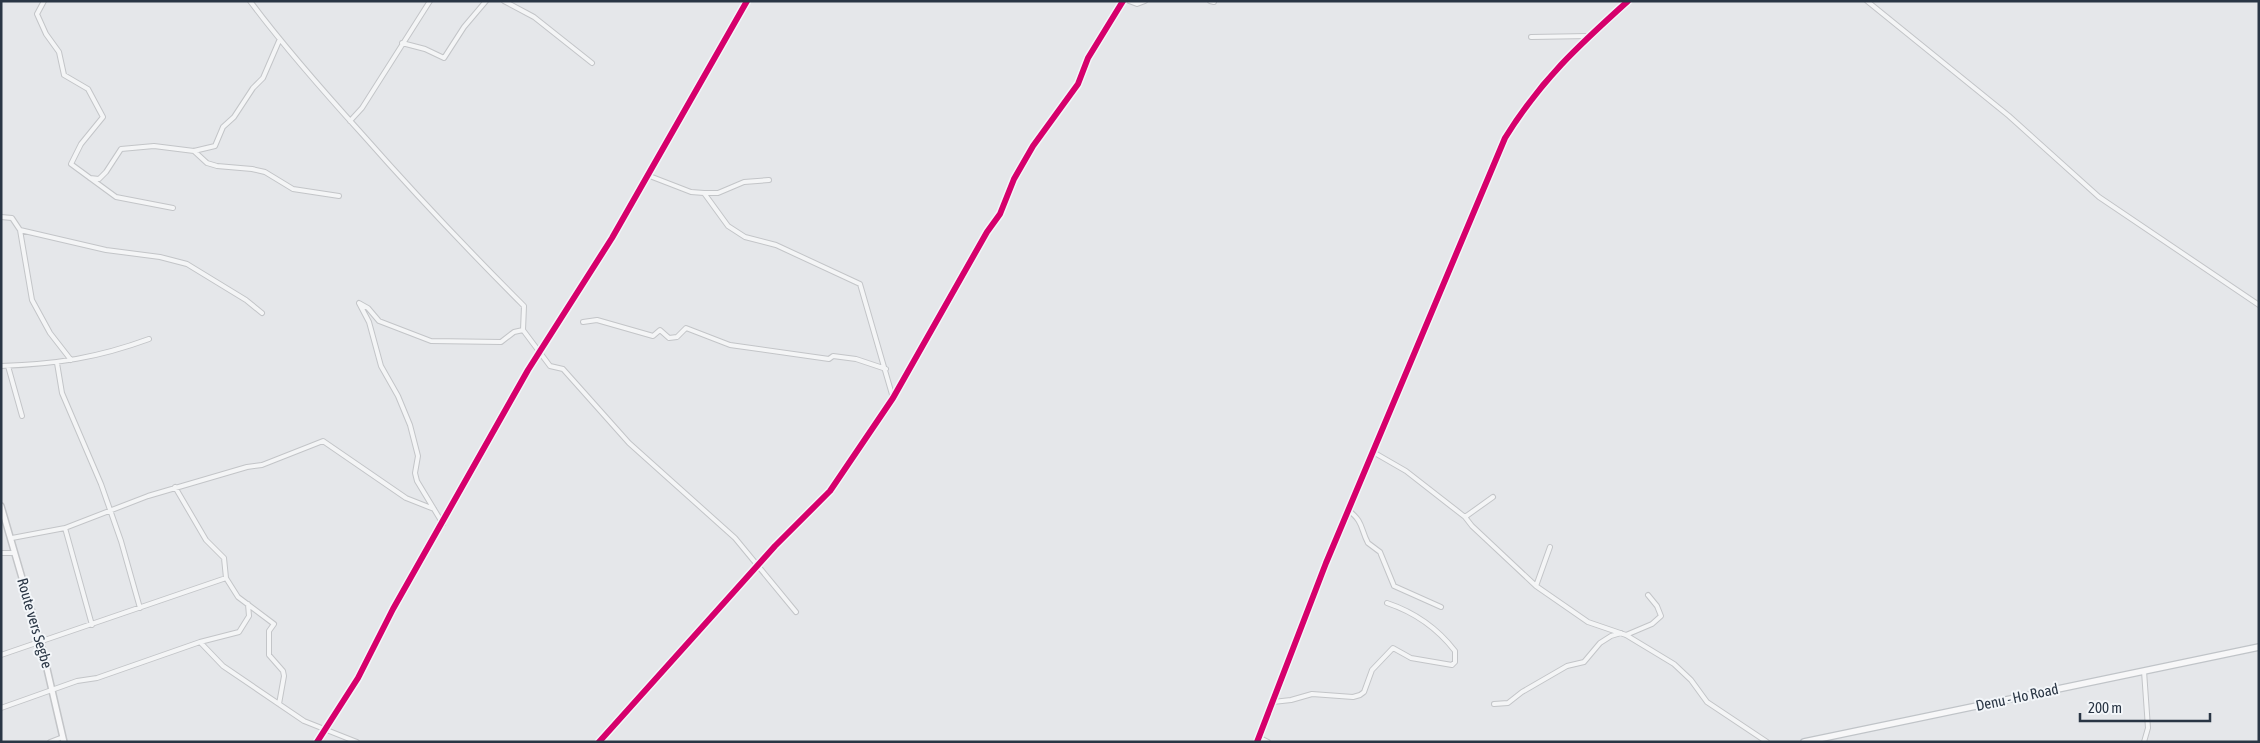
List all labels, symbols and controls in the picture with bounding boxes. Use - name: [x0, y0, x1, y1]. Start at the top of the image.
- street label: Route vers Segbe: [14, 576, 56, 670]
- street label: Denu - Ho Road: [1974, 680, 2060, 714]
- scale bar: [2080, 690, 2210, 722]
- text: 200 m: [2088, 699, 2122, 716]

